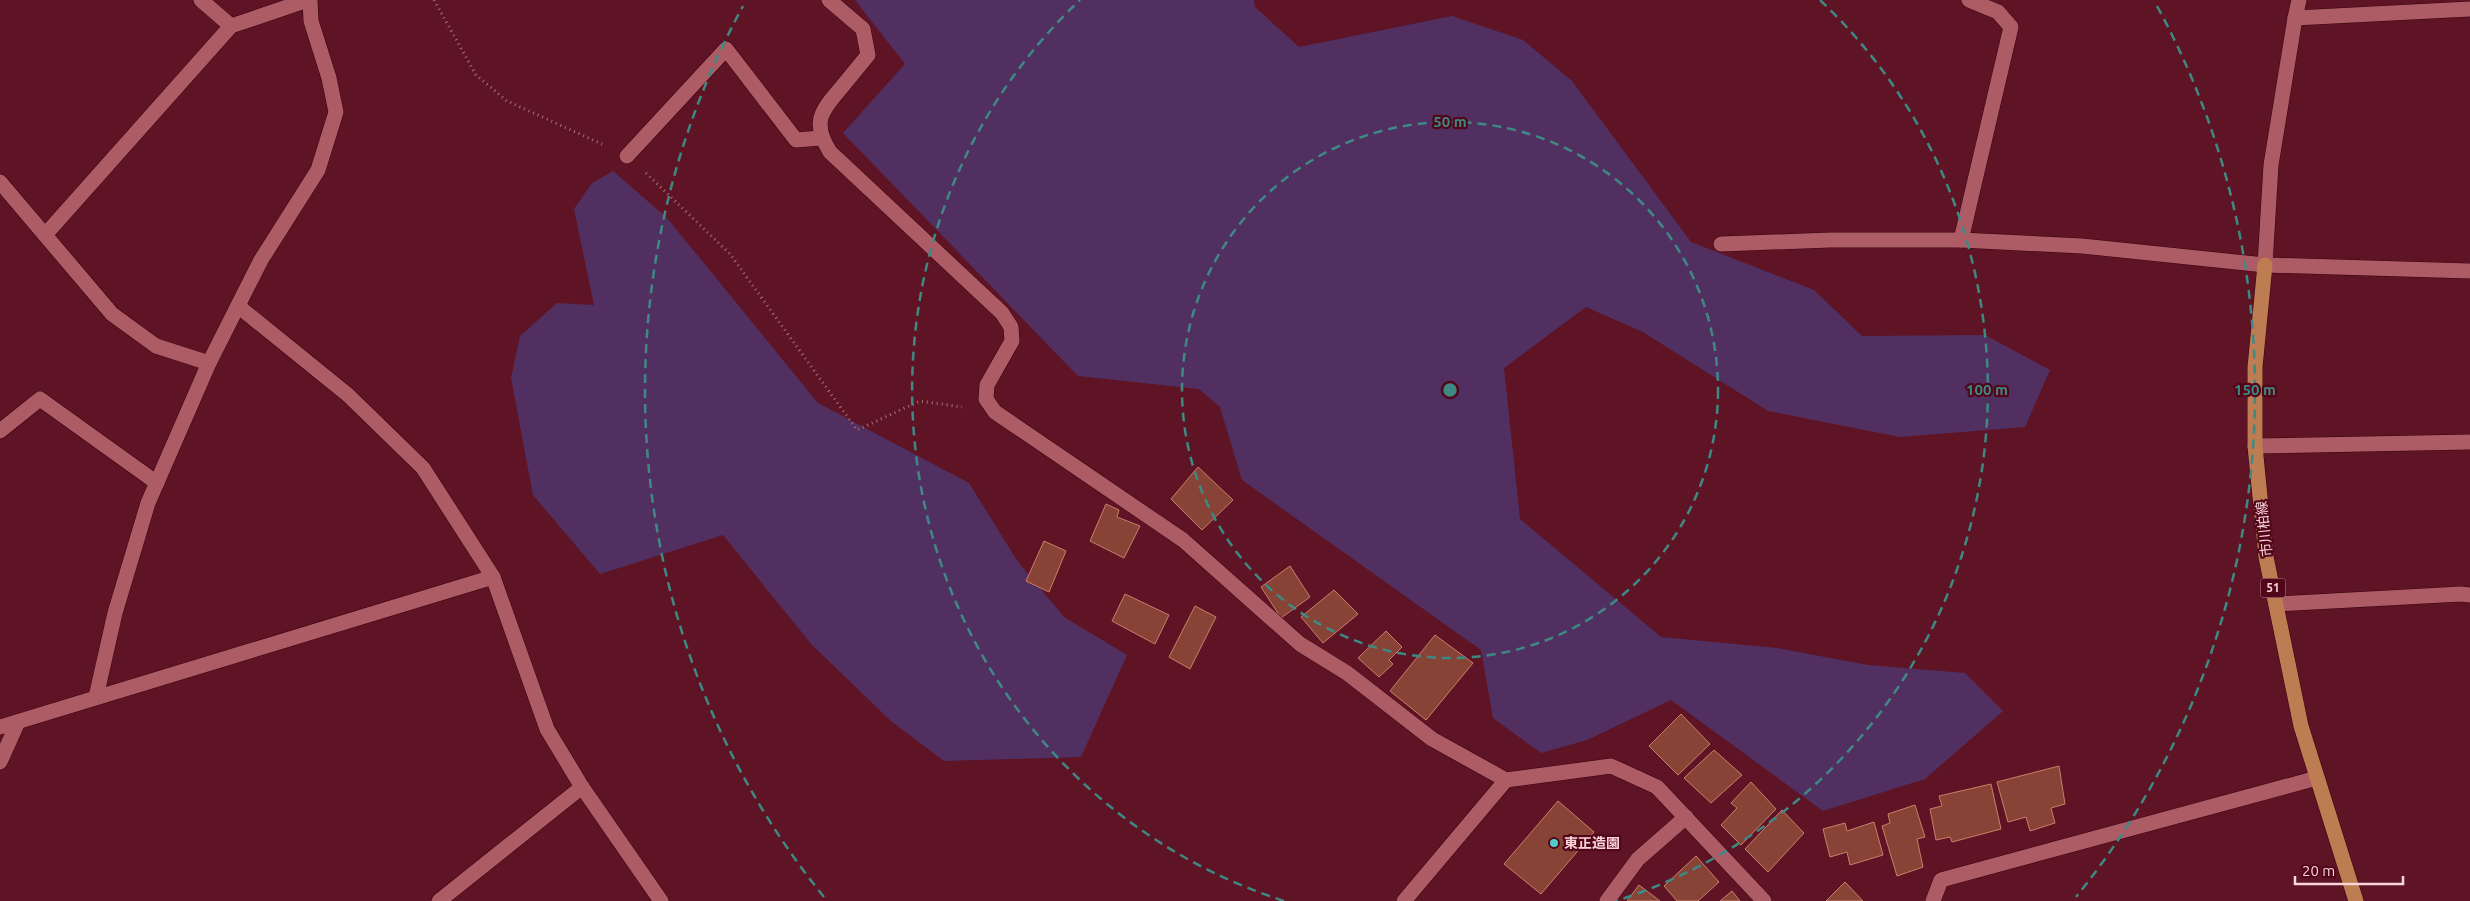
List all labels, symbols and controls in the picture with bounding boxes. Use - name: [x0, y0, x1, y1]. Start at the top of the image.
- text: 50 m: [1433, 113, 1467, 130]
- centre of rings: [1441, 381, 1459, 399]
- text: 100 m: [1966, 381, 2008, 398]
- text: 150 m: [2234, 381, 2276, 398]
- street label: 市川柏線: [2253, 500, 2275, 558]
- road number: 51: [2260, 578, 2286, 598]
- place label: 東正造園: [1564, 835, 1620, 851]
- marker: 東正造園: [1548, 837, 1560, 849]
- scale bar: [2295, 854, 2402, 886]
- text: 20 m: [2302, 862, 2335, 879]

